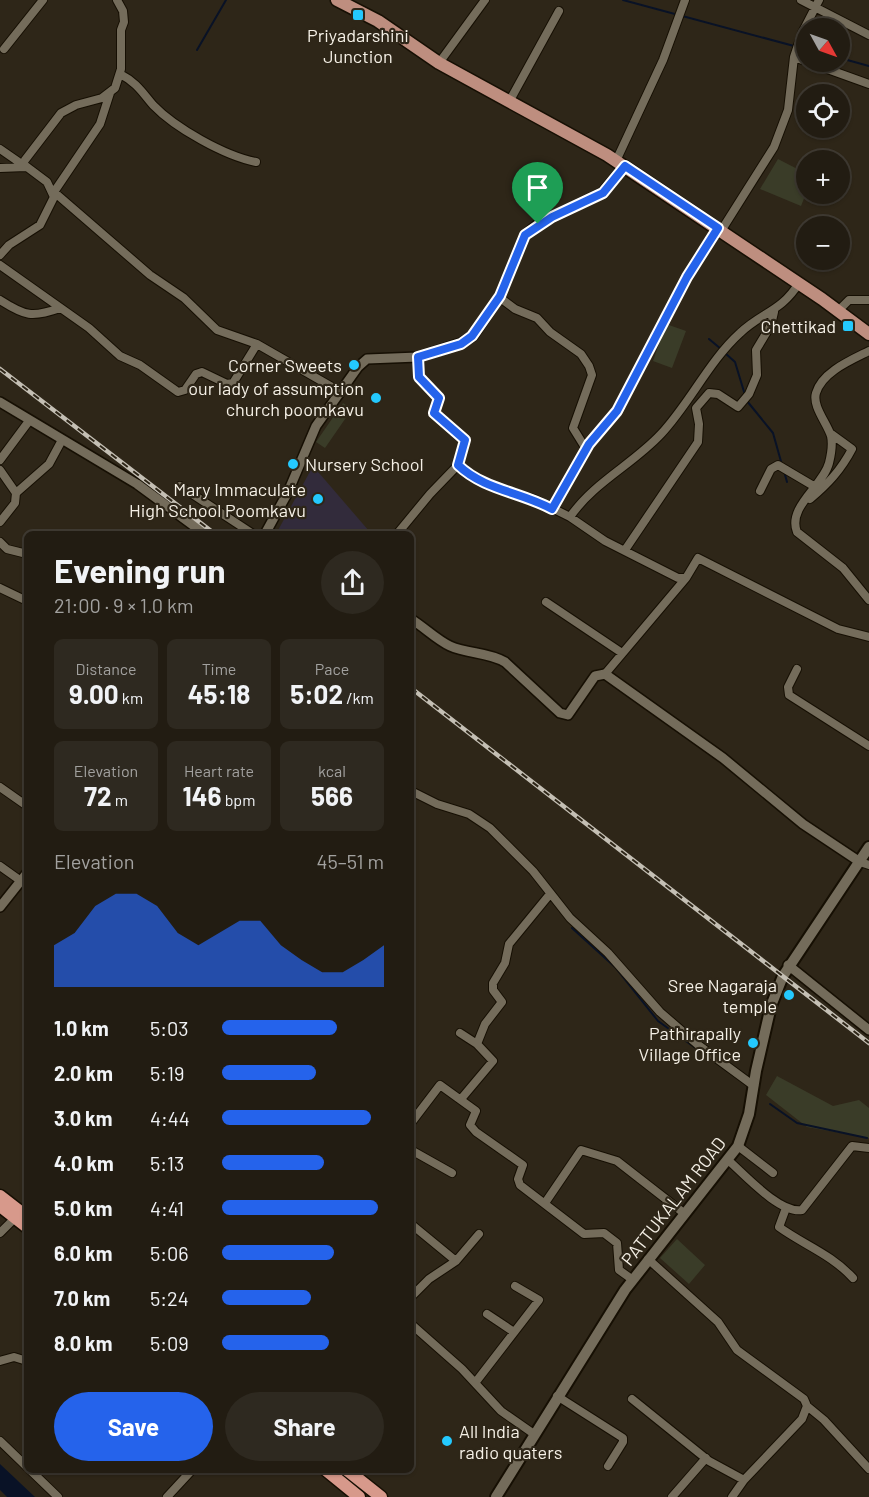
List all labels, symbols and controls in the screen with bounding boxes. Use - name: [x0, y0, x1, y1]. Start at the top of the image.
- marker: Priyadarshini Junction: [351, 8, 365, 22]
- north arrow: [796, 18, 850, 72]
- map controls: [796, 18, 850, 270]
- place label: Priyadarshini Junction: [307, 24, 409, 67]
- button: locate: [796, 84, 850, 138]
- button: +: [796, 150, 850, 204]
- pin: [512, 162, 563, 224]
- icon: arrive: [521, 171, 554, 204]
- button: −: [796, 216, 850, 270]
- place label: Chettikad: [760, 315, 836, 337]
- marker: Chettikad: [841, 319, 855, 333]
- place label: Corner Sweets: [228, 354, 342, 376]
- marker: Corner Sweets: [347, 358, 361, 372]
- place label: our lady of assumption church poomkavu: [188, 377, 364, 420]
- marker: our lady of assumption church poomkavu: [369, 391, 383, 405]
- place label: Nursery School: [305, 453, 424, 475]
- marker: Nursery School: [286, 457, 300, 471]
- place label: Mary Immaculate High School Poomkavu: [129, 478, 306, 521]
- marker: Mary Immaculate High School Poomkavu: [311, 492, 325, 506]
- text: Evening run: [54, 550, 226, 590]
- button: share: [321, 551, 384, 614]
- text: 21:00 · 9 × 1.0 km: [54, 593, 194, 617]
- text: Distance: [76, 659, 136, 678]
- text: Time: [202, 659, 236, 678]
- text: Pace: [315, 659, 349, 678]
- text: 9.00: [69, 678, 119, 709]
- text: 45:18: [188, 678, 250, 709]
- text: 5:02: [290, 678, 343, 709]
- text: km: [119, 688, 143, 707]
- text: /km: [343, 688, 374, 707]
- text: Elevation: [74, 761, 138, 780]
- text: Heart rate: [184, 761, 254, 780]
- text: kcal: [318, 761, 346, 780]
- text: 72: [84, 780, 112, 811]
- text: 146: [183, 780, 221, 811]
- text: 566: [311, 780, 353, 811]
- text: m: [112, 790, 128, 809]
- text: bpm: [221, 790, 255, 809]
- text: Elevation: [54, 849, 135, 873]
- text: 45–51 m: [316, 849, 384, 873]
- place label: Sree Nagaraja temple: [668, 974, 777, 1017]
- marker: Sree Nagaraja temple: [782, 988, 796, 1002]
- text: 1.0 km: [54, 1016, 109, 1040]
- text: 5:03: [150, 1016, 189, 1040]
- place label: Pathirapally Village Office: [639, 1022, 741, 1065]
- marker: Pathirapally Village Office: [746, 1036, 760, 1050]
- text: 2.0 km: [54, 1061, 113, 1085]
- text: 5:19: [150, 1061, 184, 1085]
- text: 3.0 km: [54, 1106, 112, 1130]
- text: 4:44: [150, 1106, 190, 1130]
- street label: PATTUKALAM ROAD: [616, 1132, 730, 1270]
- text: 4.0 km: [54, 1151, 114, 1175]
- text: 5:13: [150, 1151, 184, 1175]
- text: 5.0 km: [54, 1196, 112, 1220]
- text: 4:41: [150, 1196, 184, 1220]
- text: 6.0 km: [54, 1241, 112, 1265]
- text: 5:06: [150, 1241, 189, 1265]
- text: 7.0 km: [54, 1286, 110, 1310]
- text: 5:24: [150, 1286, 189, 1310]
- text: 8.0 km: [54, 1331, 112, 1355]
- text: 5:09: [150, 1331, 189, 1355]
- button: Save: [54, 1392, 213, 1461]
- button: Share: [225, 1392, 384, 1461]
- place label: All India radio quaters: [459, 1420, 562, 1463]
- marker: All India radio quaters: [440, 1434, 454, 1448]

